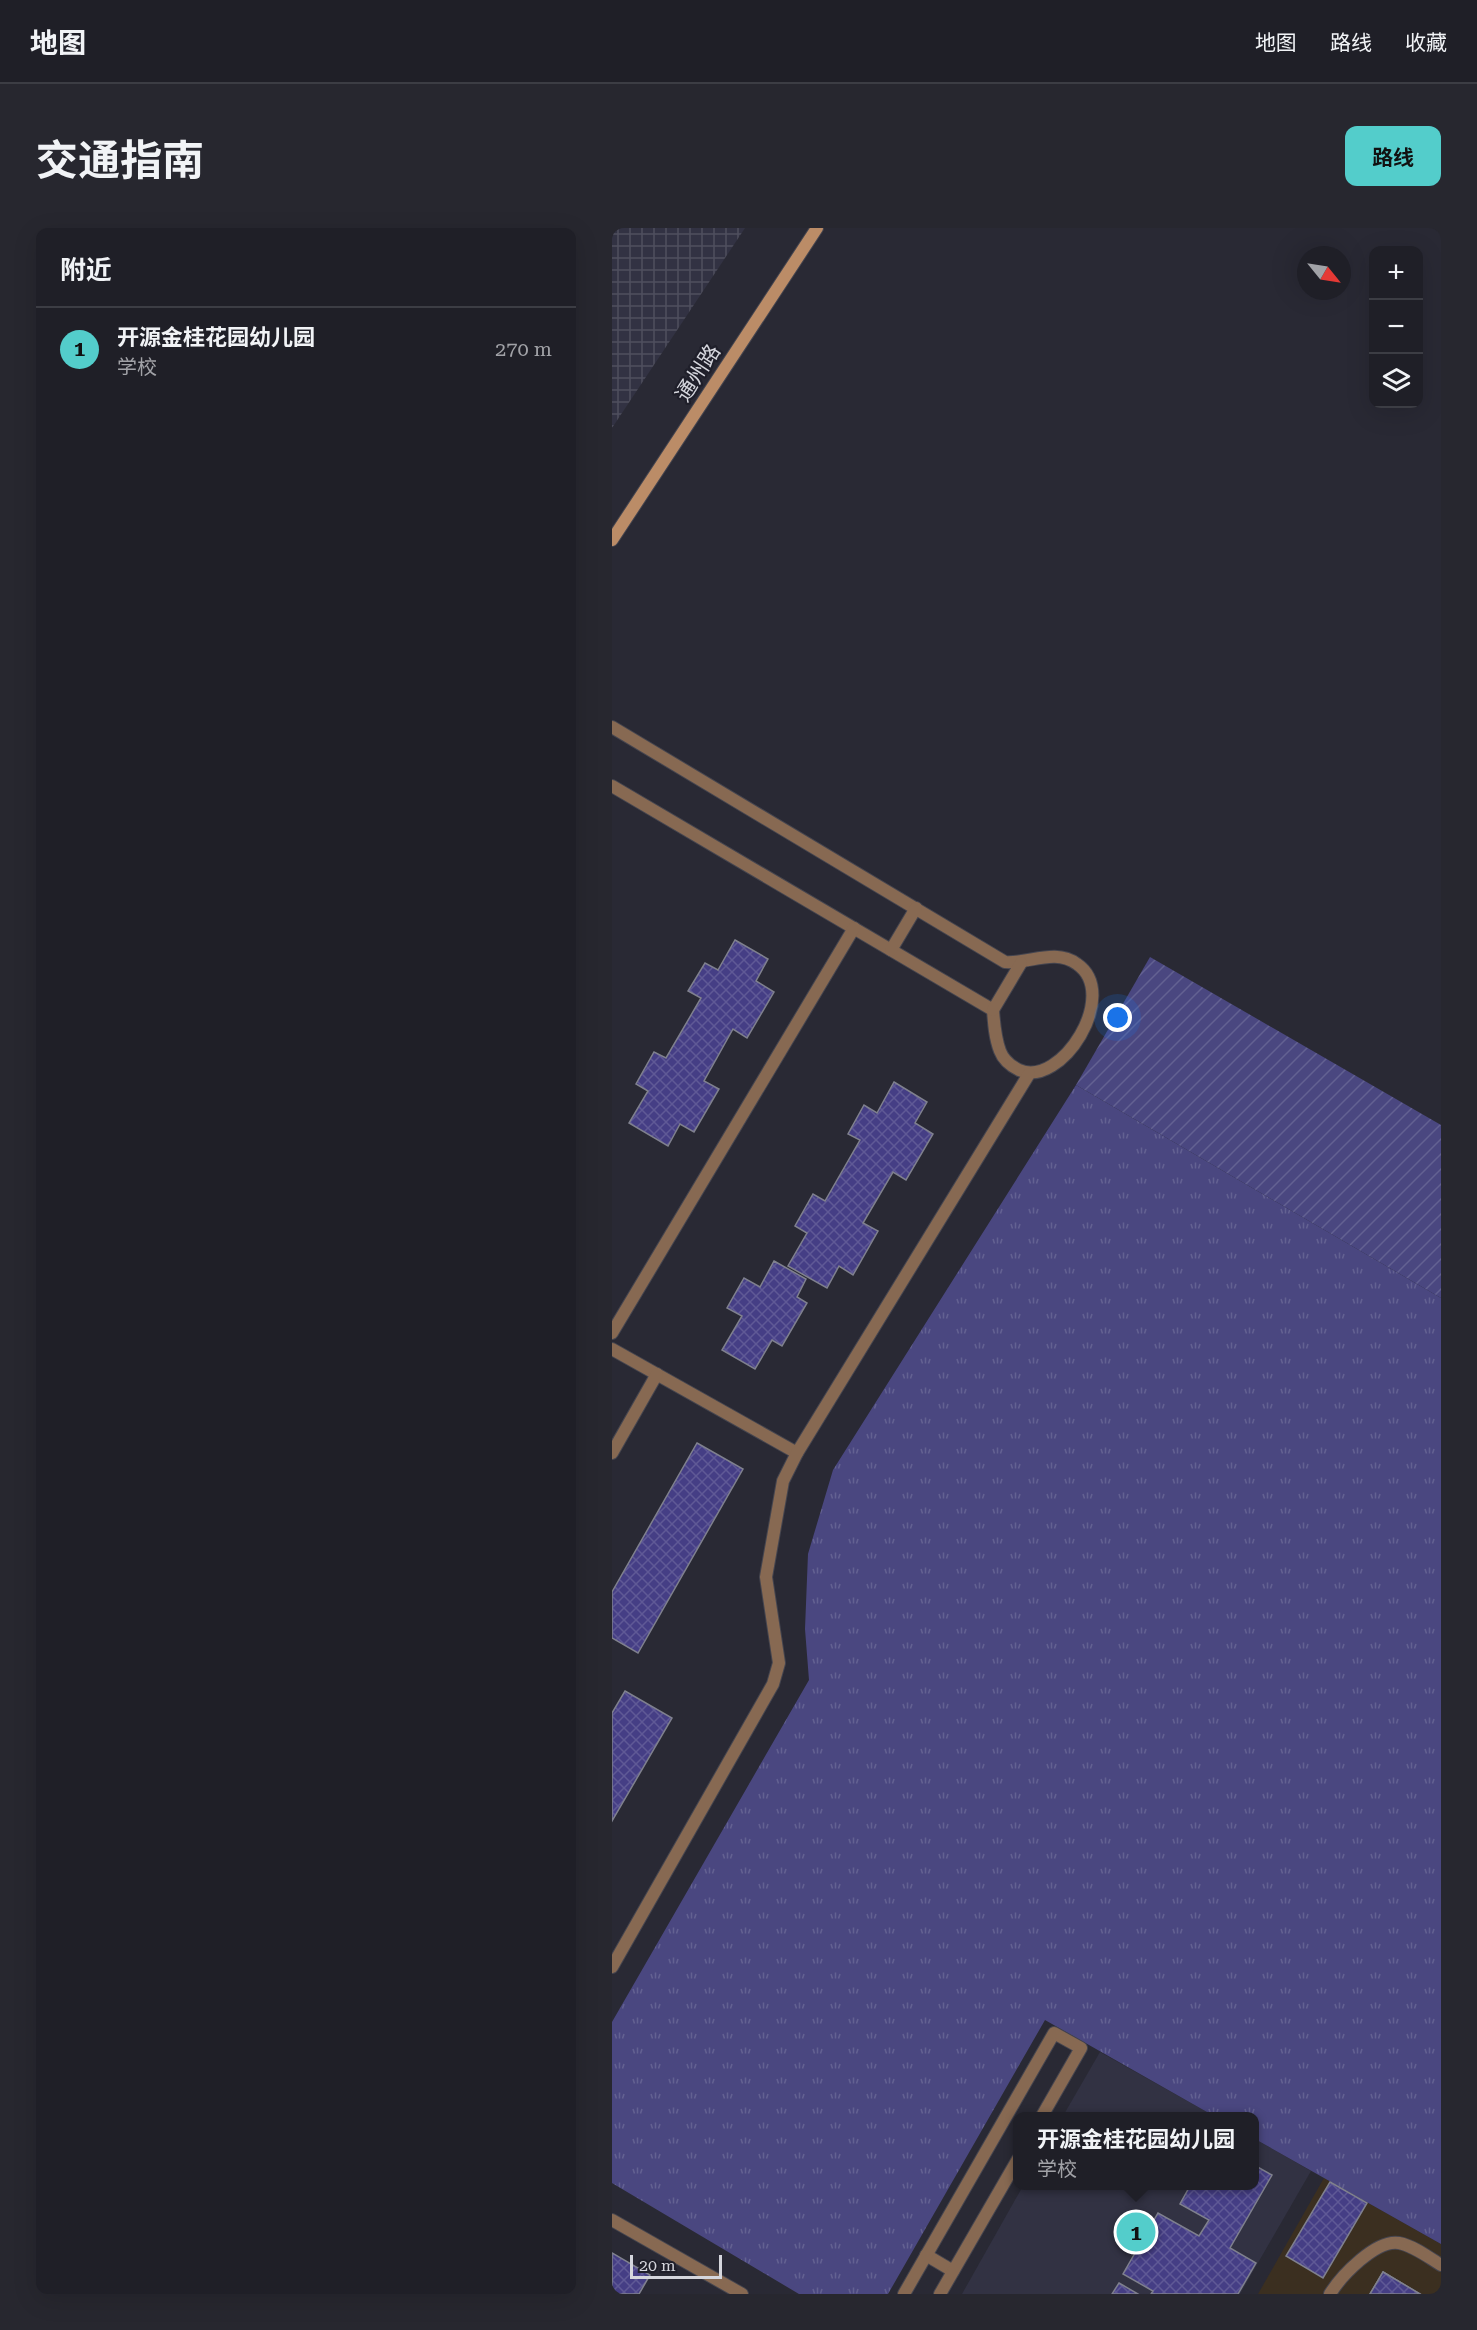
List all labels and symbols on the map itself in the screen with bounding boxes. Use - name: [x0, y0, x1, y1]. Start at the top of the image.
- north arrow: [1297, 246, 1351, 300]
- street label: 通州路: [671, 340, 725, 406]
- your location: [1103, 1003, 1132, 1032]
- pin: 1: [1116, 2210, 1156, 2254]
- scale bar: [630, 2252, 722, 2280]

